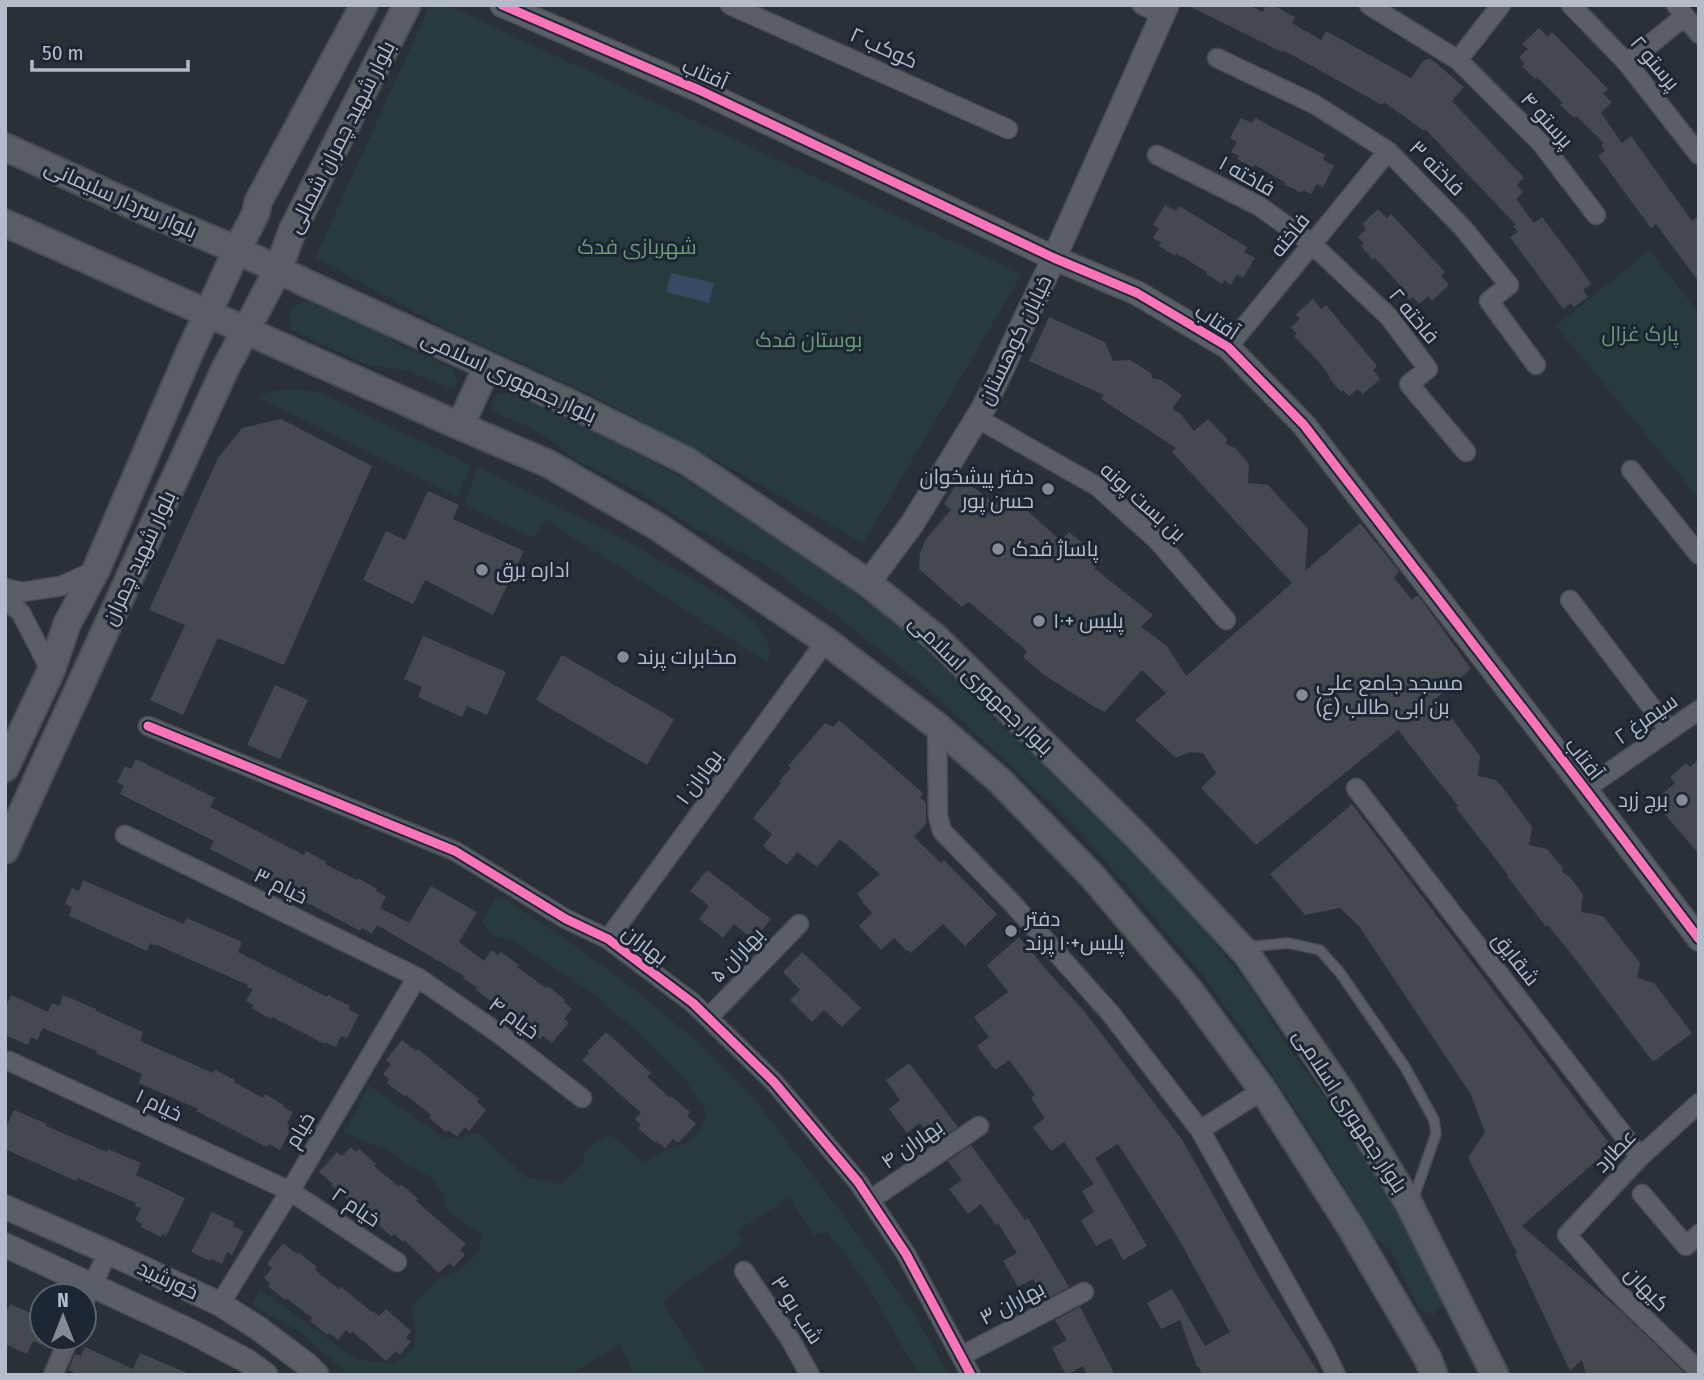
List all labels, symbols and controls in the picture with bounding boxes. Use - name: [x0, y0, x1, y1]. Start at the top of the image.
- street label: کوکب ۲: [846, 22, 922, 74]
- scale bar: [32, 28, 187, 72]
- street label: پرستو ۲: [1624, 30, 1686, 97]
- street label: بلوار شهید چمران شمالی: [281, 36, 402, 238]
- text: 50 m: [42, 40, 84, 66]
- street label: آفتاب: [678, 52, 732, 96]
- street label: پرستو ۴: [1514, 87, 1579, 154]
- street label: فاخته ۳: [1404, 135, 1470, 201]
- street label: فاخته ۱: [1214, 150, 1280, 202]
- street label: بلوار سردار سلیمانی: [41, 154, 201, 244]
- street label: فاخته: [1265, 208, 1315, 262]
- park label: شهربازی فدک: [577, 234, 697, 260]
- street label: خیابان کوهستان: [972, 271, 1058, 409]
- street label: فاخته ۲: [1383, 283, 1445, 349]
- street label: آفتاب: [1190, 298, 1244, 346]
- park label: پارک غزال: [1601, 321, 1679, 348]
- street label: بلوار جمهوری اسلامی: [417, 325, 601, 429]
- park label: بوستان فدک: [756, 327, 862, 353]
- street label: بن بست پونه: [1094, 457, 1191, 548]
- place label: دفتر پیشخوان حسن پور: [919, 464, 1034, 515]
- marker: دفتر پیشخوان حسن پور: [1040, 481, 1056, 497]
- street label: بلوار شهید چمران: [96, 487, 182, 630]
- place label: پاساژ فدک: [1012, 536, 1099, 563]
- marker: پاساژ فدک: [990, 541, 1006, 557]
- place label: اداره برق: [496, 557, 570, 583]
- marker: اداره برق: [474, 562, 490, 578]
- place label: پلیس +۱۰: [1053, 608, 1124, 635]
- street label: بلوار جمهوری اسلامی: [903, 609, 1059, 761]
- marker: پلیس +۱۰: [1031, 613, 1047, 629]
- place label: مخابرات پرند: [637, 644, 737, 671]
- marker: مخابرات پرند: [615, 649, 631, 665]
- place label: مسجد جامع علی بن ابی طالب (ع): [1316, 670, 1463, 721]
- marker: مسجد جامع علی بن ابی طالب (ع): [1294, 687, 1310, 703]
- street label: سیمرغ ۲: [1609, 688, 1683, 751]
- street label: آفتاب: [1559, 732, 1609, 786]
- street label: بهاران ۱: [670, 744, 728, 810]
- place label: برج زرد: [1618, 787, 1668, 814]
- marker: برج زرد: [1674, 792, 1690, 808]
- street label: خیام ۳: [250, 862, 312, 911]
- place label: دفتر پلیس+۱۰ پرند: [1024, 906, 1125, 957]
- street label: بهاران: [617, 919, 673, 971]
- street label: بهاران ۵: [704, 922, 770, 988]
- marker: دفتر پلیس+۱۰ پرند: [1003, 923, 1019, 939]
- street label: شقایق: [1487, 927, 1545, 991]
- street label: خیام ۴: [483, 991, 544, 1046]
- street label: بلوار جمهوری اسلامی: [1287, 1024, 1413, 1198]
- street label: خیام ۱: [131, 1083, 187, 1128]
- street label: خیام: [279, 1107, 322, 1153]
- street label: بهاران ۴: [876, 1113, 948, 1175]
- street label: عطارد: [1588, 1124, 1642, 1178]
- street label: خیام ۲: [326, 1181, 385, 1233]
- street label: خورشید: [133, 1255, 203, 1305]
- street label: کیهان: [1619, 1261, 1675, 1317]
- street label: شب بو ۳: [765, 1271, 829, 1349]
- street label: بهاران ۳: [975, 1275, 1049, 1331]
- north arrow: [28, 1282, 98, 1352]
- text: N: [57, 1289, 69, 1312]

